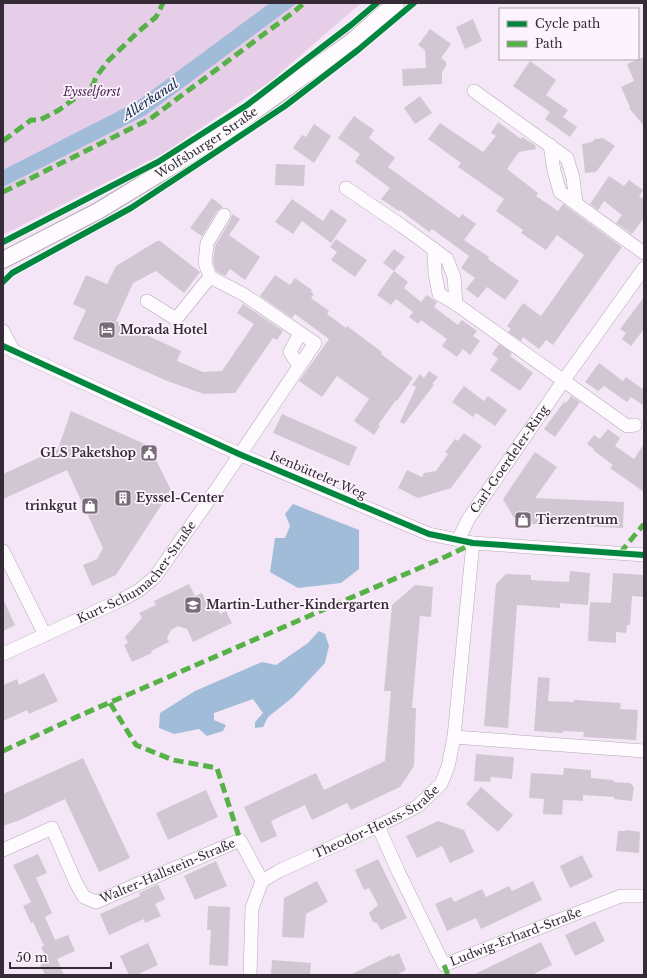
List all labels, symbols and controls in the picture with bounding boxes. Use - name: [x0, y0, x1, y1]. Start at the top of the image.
- legend: [499, 8, 639, 60]
- text: Cycle path: [535, 16, 600, 31]
- text: Path: [535, 36, 563, 51]
- water label: Allerkanal: [118, 75, 182, 125]
- park label: Eysselforst: [62, 84, 121, 99]
- street label: Wolfsburger Straße: [151, 103, 260, 182]
- hotel icon: Morada Hotel: [97, 320, 117, 340]
- place label: Morada Hotel: [120, 322, 208, 337]
- street label: Carl-Goerdeler-Ring: [467, 401, 552, 516]
- public building icon: GLS Paketshop: [139, 443, 159, 463]
- place label: GLS Paketshop: [40, 445, 136, 460]
- street label: Isenbütteler Weg: [268, 447, 370, 502]
- building icon: Eyssel-Center: [113, 488, 133, 508]
- place label: Eyssel-Center: [136, 490, 224, 505]
- shop icon: trinkgut: [80, 496, 100, 516]
- place label: trinkgut: [25, 498, 77, 513]
- shop icon: Tierzentrum: [513, 510, 533, 530]
- place label: Tierzentrum: [536, 512, 619, 527]
- street label: Kurt-Schumacher-Straße: [75, 518, 199, 626]
- school or university icon: Martin-Luther-Kindergarten: [183, 595, 203, 615]
- place label: Martin-Luther-Kindergarten: [206, 597, 390, 612]
- street label: Theodor-Heuss-Straße: [311, 782, 442, 861]
- street label: Walter-Hallstein-Straße: [97, 835, 238, 907]
- street label: Ludwig-Erhard-Straße: [448, 904, 584, 969]
- scale bar: [10, 944, 111, 970]
- text: 50 m: [16, 950, 48, 965]

